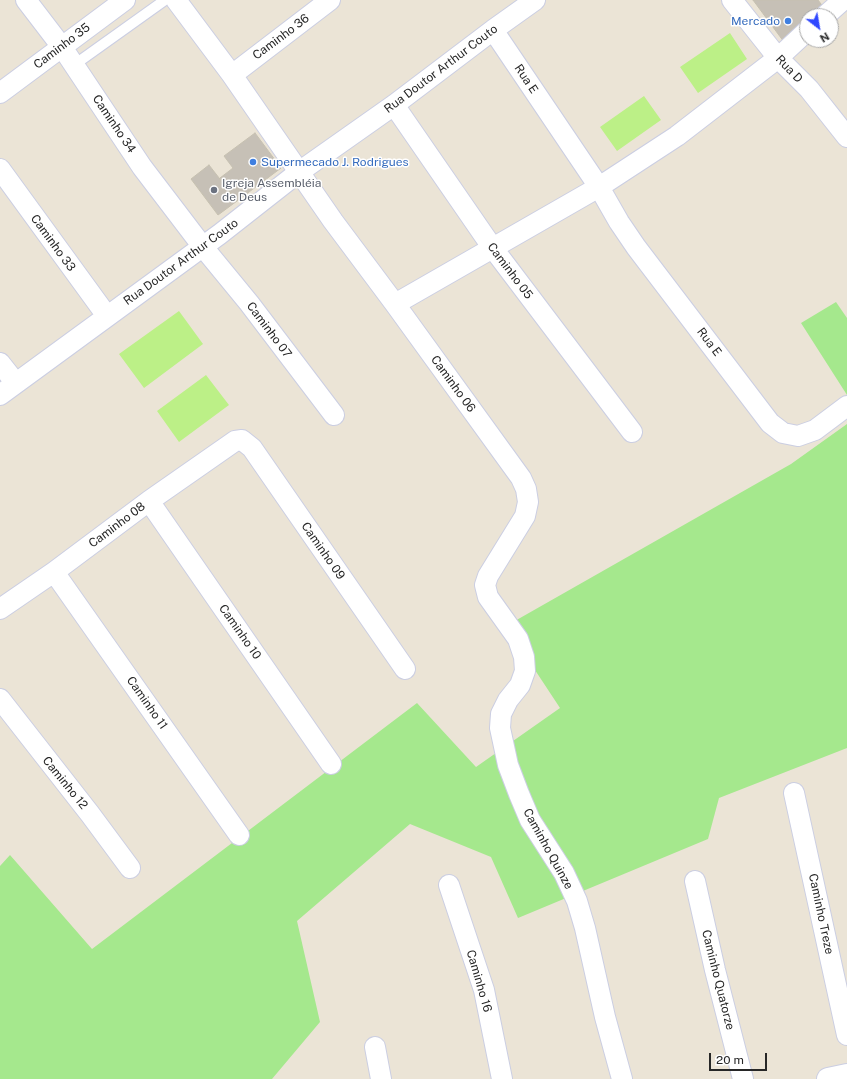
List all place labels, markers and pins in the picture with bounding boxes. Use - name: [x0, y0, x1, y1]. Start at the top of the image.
- place label: Mercado: [731, 14, 780, 28]
- marker: Mercado: [783, 16, 793, 26]
- place label: Supermecado J. Rodrigues: [261, 155, 409, 169]
- marker: Supermecado J. Rodrigues: [248, 157, 258, 167]
- place label: Igreja Assembléia de Deus: [222, 176, 321, 204]
- marker: Igreja Assembléia de Deus: [209, 185, 219, 195]

